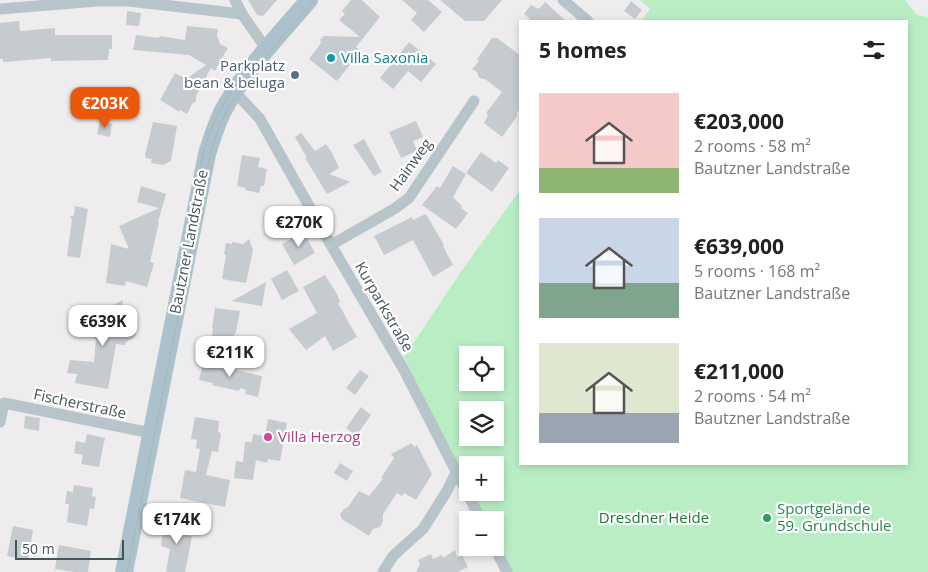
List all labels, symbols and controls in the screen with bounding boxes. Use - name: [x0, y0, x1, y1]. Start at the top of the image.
- text: 5 homes: [539, 36, 627, 64]
- icon: filters: [860, 36, 888, 64]
- place label: Villa Saxonia: [341, 47, 428, 67]
- marker: Villa Saxonia: [325, 52, 337, 64]
- place label: Parkplatz bean & beluga: [184, 55, 285, 92]
- marker: Parkplatz bean & beluga: [289, 69, 301, 81]
- pin: €203K: [70, 86, 140, 129]
- text: €203K: [81, 92, 129, 114]
- text: €203,000: [694, 107, 784, 135]
- icon: home: [579, 113, 639, 173]
- street label: Hainweg: [384, 134, 436, 195]
- text: 2 rooms · 58 m²: [694, 135, 811, 157]
- text: Bautzner Landstraße: [694, 157, 850, 179]
- street label: Bautzner Landstraße: [164, 168, 212, 316]
- pin: €270K: [264, 206, 334, 248]
- text: €270K: [275, 211, 323, 233]
- text: €639,000: [694, 232, 784, 260]
- icon: home: [579, 238, 639, 298]
- street label: Kurparkstraße: [351, 258, 419, 355]
- text: 5 rooms · 168 m²: [694, 260, 820, 282]
- text: Bautzner Landstraße: [694, 282, 850, 304]
- pin: €639K: [68, 304, 138, 347]
- text: €639K: [79, 310, 127, 332]
- pin: €211K: [195, 336, 265, 378]
- text: €211K: [206, 341, 254, 363]
- map controls: [459, 346, 504, 556]
- button: locate: [459, 346, 504, 391]
- text: €211,000: [694, 357, 784, 385]
- icon: home: [579, 363, 639, 423]
- street label: Fischerstraße: [32, 383, 128, 423]
- text: 2 rooms · 54 m²: [694, 385, 811, 407]
- button: layers: [459, 401, 504, 446]
- text: Bautzner Landstraße: [694, 407, 850, 429]
- place label: Villa Herzog: [278, 426, 360, 446]
- marker: Villa Herzog: [262, 431, 274, 443]
- button: +: [459, 456, 504, 501]
- place label: Sportgelände 59. Grundschule: [777, 498, 892, 535]
- pin: €174K: [142, 502, 212, 545]
- park label: Dresdner Heide: [599, 507, 709, 527]
- text: €174K: [153, 508, 201, 530]
- button: −: [459, 511, 504, 556]
- marker: Sportgelände 59. Grundschule: [761, 512, 773, 524]
- scale bar: [15, 537, 124, 560]
- text: 50 m: [22, 539, 55, 558]

